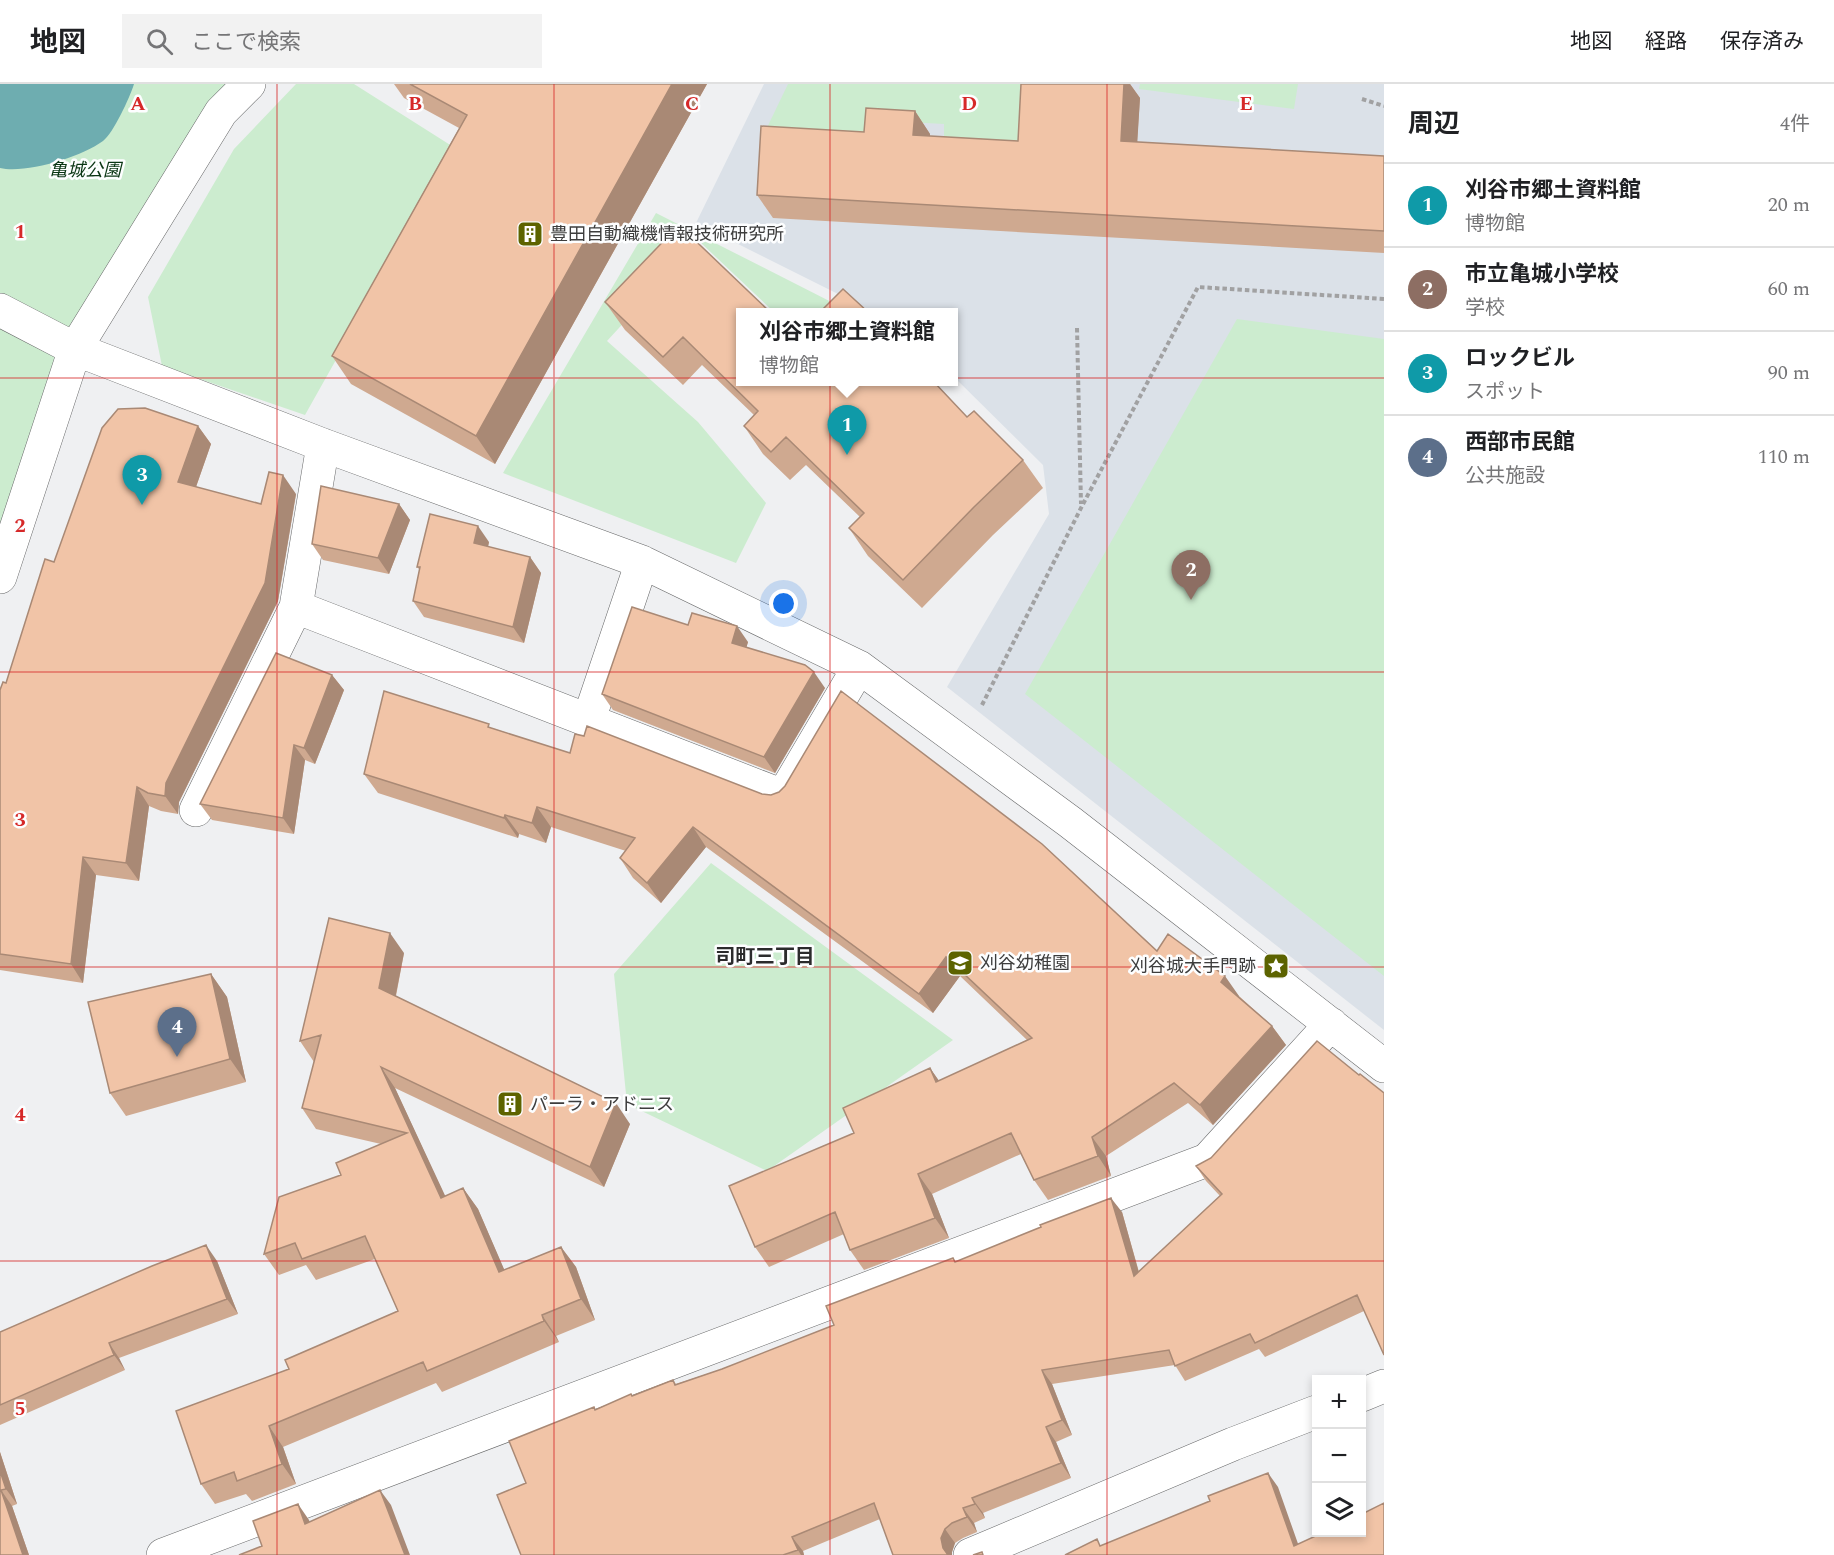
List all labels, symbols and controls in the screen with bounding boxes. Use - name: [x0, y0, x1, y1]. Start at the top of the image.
- search box: [122, 14, 542, 68]
- text: 地図: [30, 21, 86, 64]
- icon: search: [143, 25, 176, 58]
- text: ここで検索: [191, 26, 301, 59]
- text: 地図: [1570, 26, 1612, 58]
- text: 経路: [1645, 26, 1687, 58]
- text: 保存済み: [1720, 26, 1804, 58]
- text: A: [130, 89, 146, 119]
- text: B: [408, 89, 422, 119]
- text: C: [685, 89, 699, 119]
- text: D: [961, 89, 977, 119]
- text: E: [1239, 89, 1253, 119]
- text: 周辺: [1408, 104, 1460, 144]
- text: 4件: [1780, 109, 1810, 139]
- park label: 亀城公園: [49, 157, 124, 184]
- text: 刈谷市郷土資料館: [1465, 174, 1641, 207]
- text: 1: [1422, 190, 1433, 220]
- text: 20 m: [1768, 190, 1810, 220]
- text: 博物館: [1465, 209, 1525, 239]
- text: 1: [14, 217, 26, 247]
- building icon: 豊田自動織機情報技術研究所: [515, 219, 545, 249]
- place label: 豊田自動織機情報技術研究所: [550, 221, 784, 248]
- text: 市立亀城小学校: [1465, 258, 1619, 291]
- text: 2: [1422, 274, 1433, 304]
- text: 60 m: [1768, 274, 1810, 304]
- text: 学校: [1465, 293, 1505, 323]
- popup: [736, 308, 958, 386]
- text: 刈谷市郷土資料館: [759, 316, 935, 349]
- text: ロックビル: [1465, 342, 1575, 375]
- text: 博物館: [759, 351, 819, 381]
- text: 3: [1422, 358, 1433, 388]
- text: 90 m: [1768, 358, 1810, 388]
- text: スポット: [1465, 377, 1545, 407]
- pin: 1: [828, 406, 866, 455]
- text: 西部市民館: [1465, 426, 1575, 459]
- text: 4: [1422, 442, 1433, 472]
- text: 110 m: [1758, 442, 1810, 472]
- pin: 3: [122, 456, 162, 505]
- text: 公共施設: [1465, 461, 1545, 491]
- text: 2: [14, 511, 26, 541]
- pin: 2: [1172, 550, 1210, 600]
- your location: [769, 589, 798, 618]
- text: 3: [14, 805, 26, 835]
- district label: 司町三丁目: [715, 942, 815, 972]
- school or university icon: 刈谷幼稚園: [945, 948, 975, 978]
- place label: 刈谷幼稚園: [980, 950, 1070, 977]
- place icon: 刈谷城大手門跡: [1261, 951, 1291, 981]
- place label: 刈谷城大手門跡: [1130, 953, 1256, 980]
- pin: 4: [158, 1008, 196, 1057]
- building icon: パーラ・アドニス: [495, 1089, 525, 1119]
- place label: パーラ・アドニス: [530, 1091, 674, 1118]
- text: 4: [14, 1100, 26, 1130]
- map controls: [1312, 1375, 1366, 1537]
- button: +: [1312, 1375, 1366, 1429]
- text: 5: [14, 1394, 26, 1424]
- button: −: [1312, 1429, 1366, 1483]
- button: layers: [1312, 1483, 1366, 1537]

